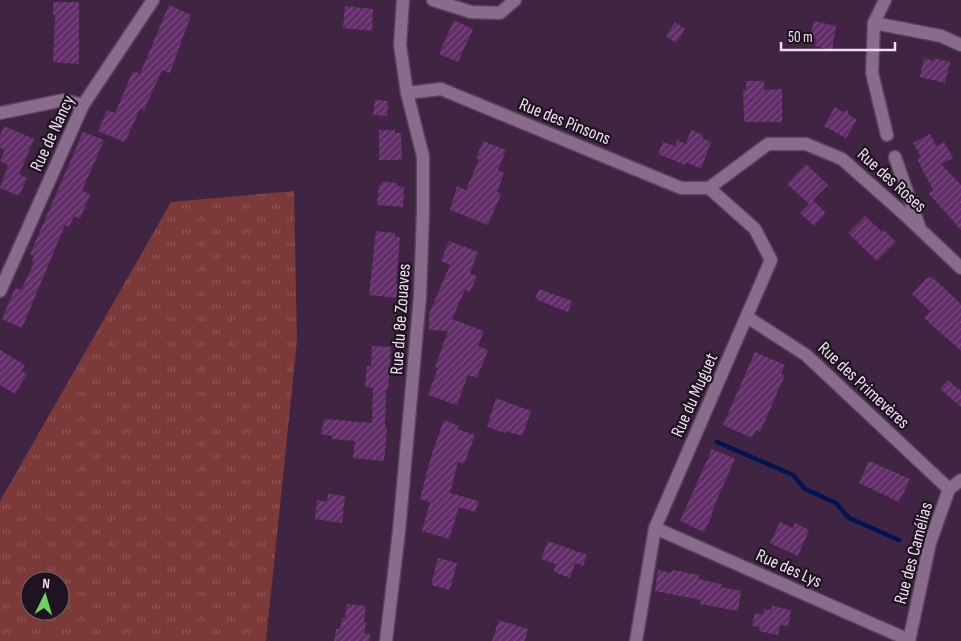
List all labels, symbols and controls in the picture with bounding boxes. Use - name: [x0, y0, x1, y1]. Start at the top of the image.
- scale bar: [781, 20, 895, 52]
- text: 50 m: [788, 28, 813, 47]
- street label: Rue de Nancy: [26, 92, 79, 175]
- street label: Rue des Pinsons: [516, 94, 614, 149]
- street label: Rue des Roses: [853, 144, 931, 217]
- street label: Rue du 8e Zouaves: [386, 263, 415, 375]
- street label: Rue des Primevères: [814, 338, 914, 433]
- street label: Rue du Muguet: [667, 350, 722, 440]
- street label: Rue des Camélias: [890, 500, 937, 606]
- street label: Rue des Lys: [753, 545, 825, 592]
- north arrow: [20, 571, 70, 621]
- text: N: [42, 575, 51, 592]

